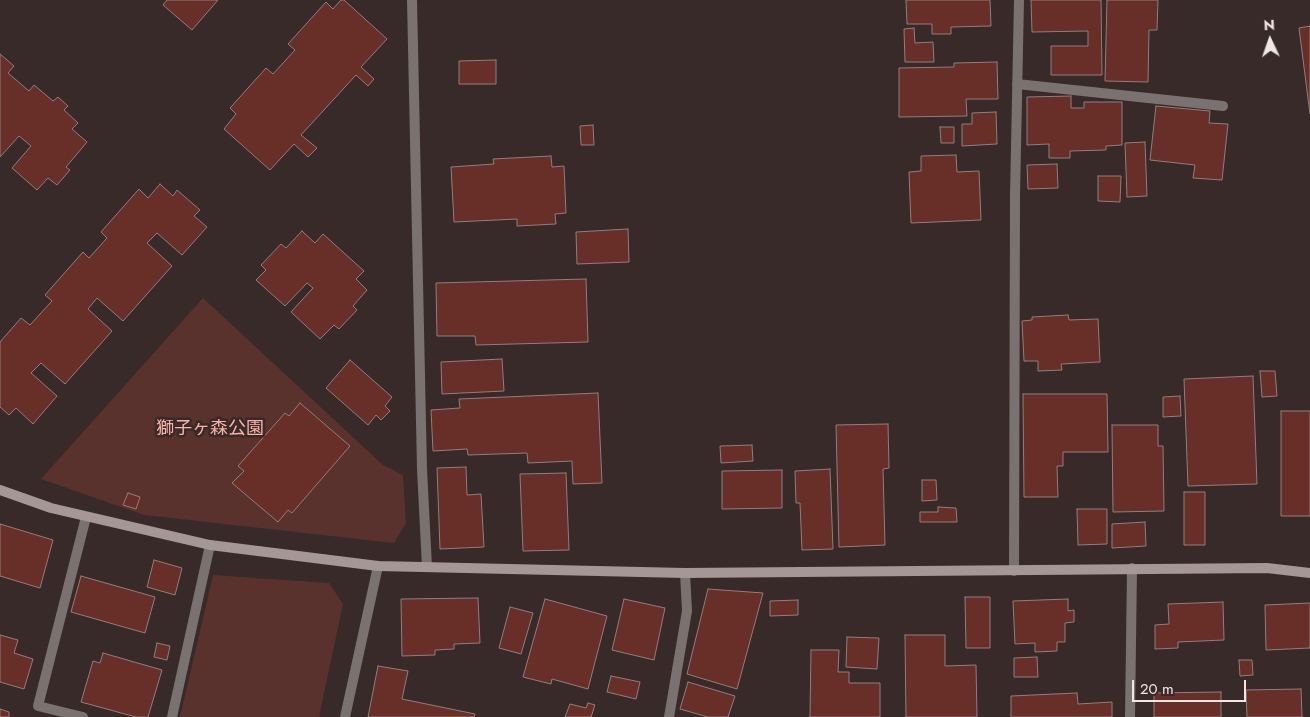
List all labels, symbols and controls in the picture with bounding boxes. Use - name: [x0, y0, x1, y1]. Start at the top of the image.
- north arrow: [1245, 15, 1295, 65]
- text: N: [1263, 15, 1275, 35]
- park label: 獅子ヶ森公園: [156, 419, 264, 441]
- scale bar: [1135, 670, 1249, 702]
- text: 20 m: [1140, 678, 1174, 700]

